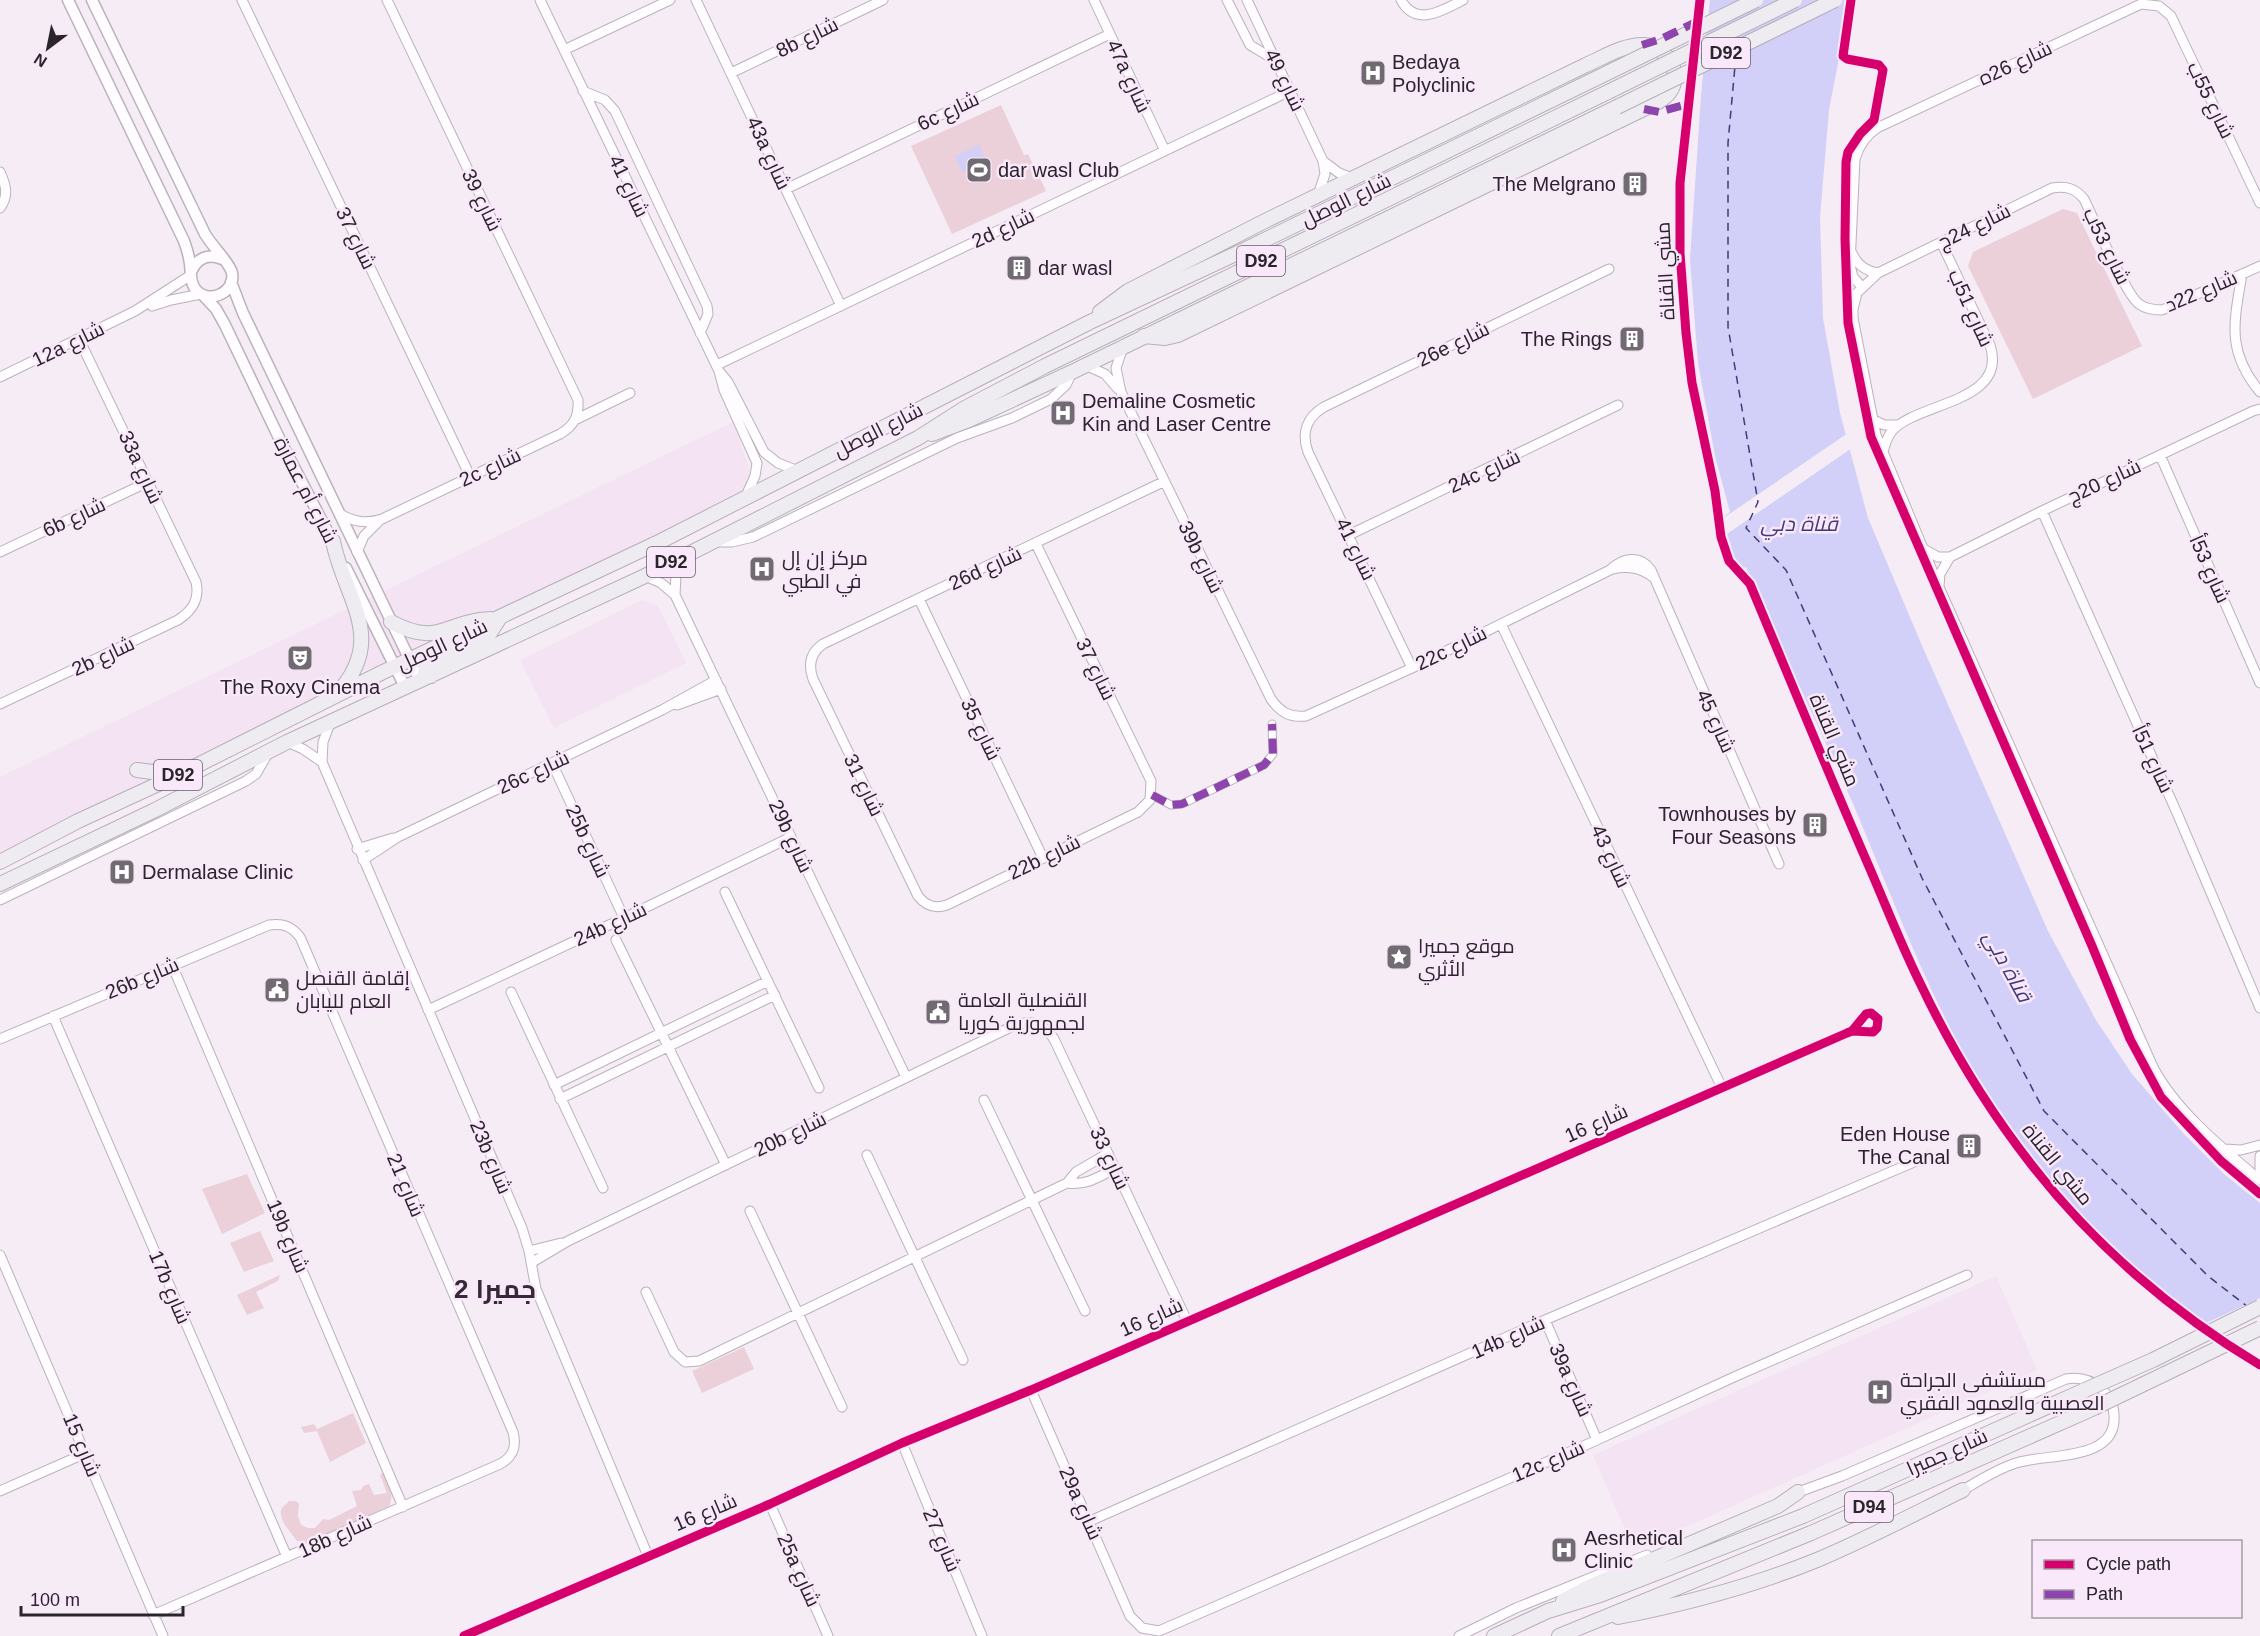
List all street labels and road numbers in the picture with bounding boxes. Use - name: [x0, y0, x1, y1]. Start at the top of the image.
- street label: 8b شارع: [772, 13, 843, 64]
- street label: 47a شارع: [1100, 36, 1155, 117]
- street label: شارع 26ه: [1975, 36, 2056, 92]
- road number: D92: [1702, 38, 1750, 68]
- street label: شارع 49: [1258, 45, 1309, 116]
- street label: شارع 55ب: [2180, 58, 2239, 143]
- street label: 6c شارع: [914, 87, 984, 138]
- street label: 43a شارع: [740, 113, 795, 194]
- street label: شارع 41: [602, 151, 653, 222]
- street label: شارع 39: [455, 165, 506, 236]
- street label: شارع الوصل: [1298, 169, 1396, 234]
- street label: شارع 24ج: [1934, 199, 2015, 256]
- street label: شارع 37: [329, 203, 380, 274]
- street label: 2d شارع: [968, 204, 1039, 255]
- street label: شارع 53ب: [2076, 204, 2135, 289]
- street label: مشي القناة: [1651, 221, 1683, 321]
- road number: D92: [1237, 246, 1285, 276]
- street label: شارع 51ب: [1941, 266, 1998, 351]
- street label: شارع 22د: [2162, 266, 2242, 319]
- street label: 12a شارع: [28, 317, 109, 374]
- street label: 26e شارع: [1413, 317, 1494, 374]
- street label: شارع الوصل: [830, 398, 928, 465]
- street label: 33a شارع: [112, 427, 167, 508]
- street label: شارع أم عمارة: [267, 433, 343, 548]
- street label: 2c شارع: [456, 443, 526, 494]
- street label: 24c شارع: [1445, 445, 1525, 500]
- street label: شارع 20ج: [2064, 455, 2145, 510]
- street label: 6b شارع: [39, 493, 110, 544]
- street label: شارع 41: [1329, 514, 1380, 585]
- street label: 39b شارع: [1171, 517, 1228, 598]
- street label: شارع 53أ: [2183, 531, 2236, 608]
- street label: 26d شارع: [945, 542, 1026, 597]
- road number: D92: [647, 547, 695, 577]
- street label: شارع الوصل: [393, 615, 492, 678]
- street label: 22c شارع: [1412, 621, 1492, 677]
- street label: 2b شارع: [68, 632, 139, 683]
- street label: شارع 37: [1069, 634, 1120, 705]
- street label: شارع 45: [1690, 686, 1740, 757]
- street label: مشي القناة: [1802, 690, 1864, 791]
- street label: شارع 35: [954, 694, 1005, 765]
- street label: شارع 51أ: [2125, 721, 2179, 798]
- street label: 26c شارع: [494, 746, 574, 801]
- street label: شارع 31: [837, 750, 888, 821]
- road number: D92: [154, 760, 202, 790]
- street label: 29b شارع: [762, 796, 817, 877]
- street label: 25b شارع: [559, 801, 614, 882]
- street label: شارع 43: [1584, 821, 1635, 892]
- street label: 22b شارع: [1004, 830, 1085, 887]
- street label: 24b شارع: [570, 898, 651, 953]
- street label: 26b شارع: [102, 953, 183, 1006]
- street label: شارع 16: [1561, 1099, 1632, 1149]
- street label: 20b شارع: [750, 1107, 831, 1164]
- street label: 23b شارع: [463, 1117, 516, 1198]
- street label: مشي القناة: [2015, 1119, 2098, 1212]
- street label: شارع 33: [1083, 1123, 1134, 1194]
- street label: شارع 21: [380, 1150, 429, 1221]
- street label: 19b شارع: [260, 1196, 313, 1277]
- street label: 17b شارع: [142, 1247, 195, 1328]
- street label: شارع 16: [1116, 1293, 1187, 1343]
- street label: 14b شارع: [1468, 1311, 1549, 1366]
- street label: 39a شارع: [1542, 1340, 1597, 1421]
- street label: شارع 15: [56, 1410, 105, 1481]
- street label: شارع جميرا: [1903, 1424, 1992, 1482]
- street label: 12c شارع: [1508, 1436, 1589, 1489]
- street label: 29a شارع: [1052, 1463, 1107, 1544]
- street label: شارع 16: [670, 1489, 741, 1538]
- road number: D94: [1845, 1492, 1893, 1522]
- street label: شارع 27: [916, 1505, 965, 1576]
- street label: 18b شارع: [295, 1510, 376, 1565]
- street label: 25a شارع: [770, 1530, 825, 1611]

